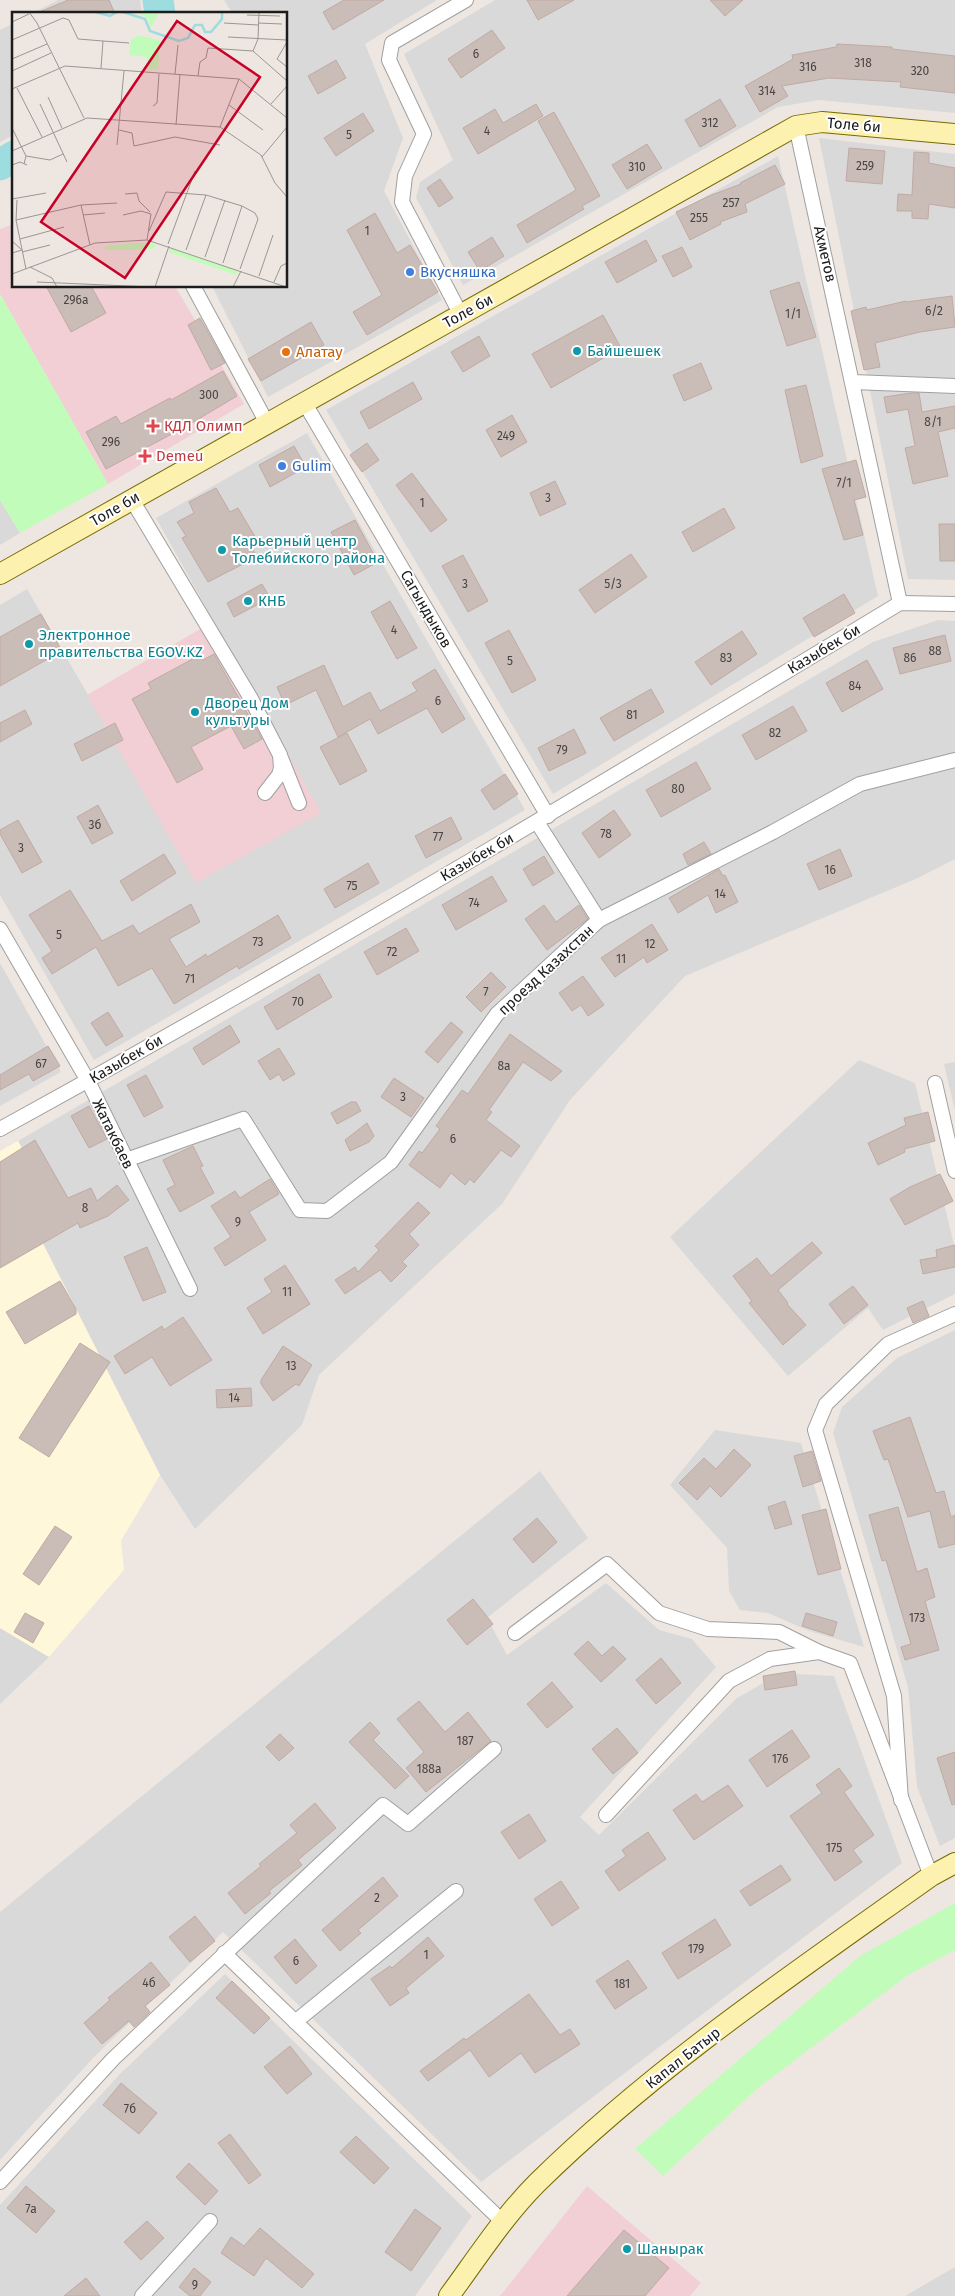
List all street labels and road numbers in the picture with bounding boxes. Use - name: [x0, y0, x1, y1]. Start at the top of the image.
- street label: Толе би: [826, 114, 882, 136]
- street label: Ахметов: [810, 224, 840, 284]
- street label: Толе би: [440, 290, 496, 332]
- street label: Толе би: [87, 488, 143, 530]
- street label: Сагындыков: [396, 567, 456, 651]
- street label: Казыбек би: [784, 620, 864, 678]
- street label: Казыбек би: [437, 829, 517, 885]
- street label: проезд Казахстан: [495, 921, 597, 1019]
- street label: Казыбек би: [86, 1031, 166, 1087]
- street label: Жатакбаев: [88, 1096, 138, 1172]
- street label: Капал Батыр: [642, 2023, 724, 2093]

